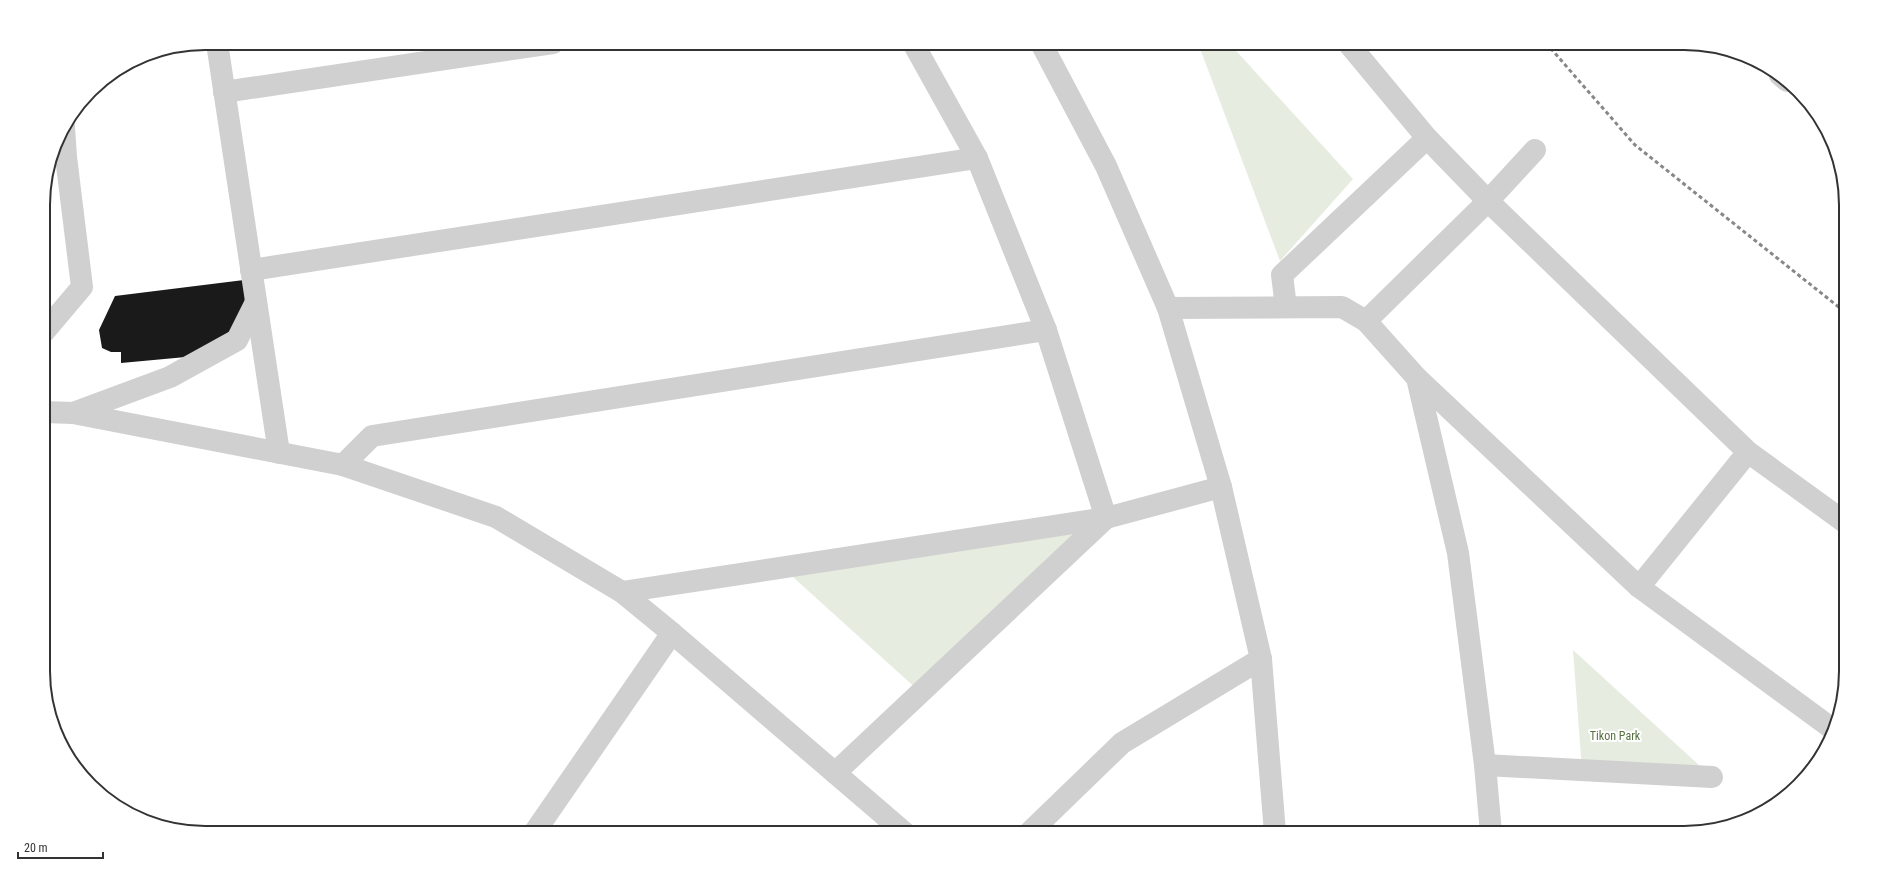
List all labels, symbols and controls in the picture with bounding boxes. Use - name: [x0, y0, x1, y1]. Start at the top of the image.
- park label: Tikon Park: [1590, 729, 1641, 743]
- scale bar: [18, 834, 103, 860]
- text: 20 m: [24, 841, 48, 855]

